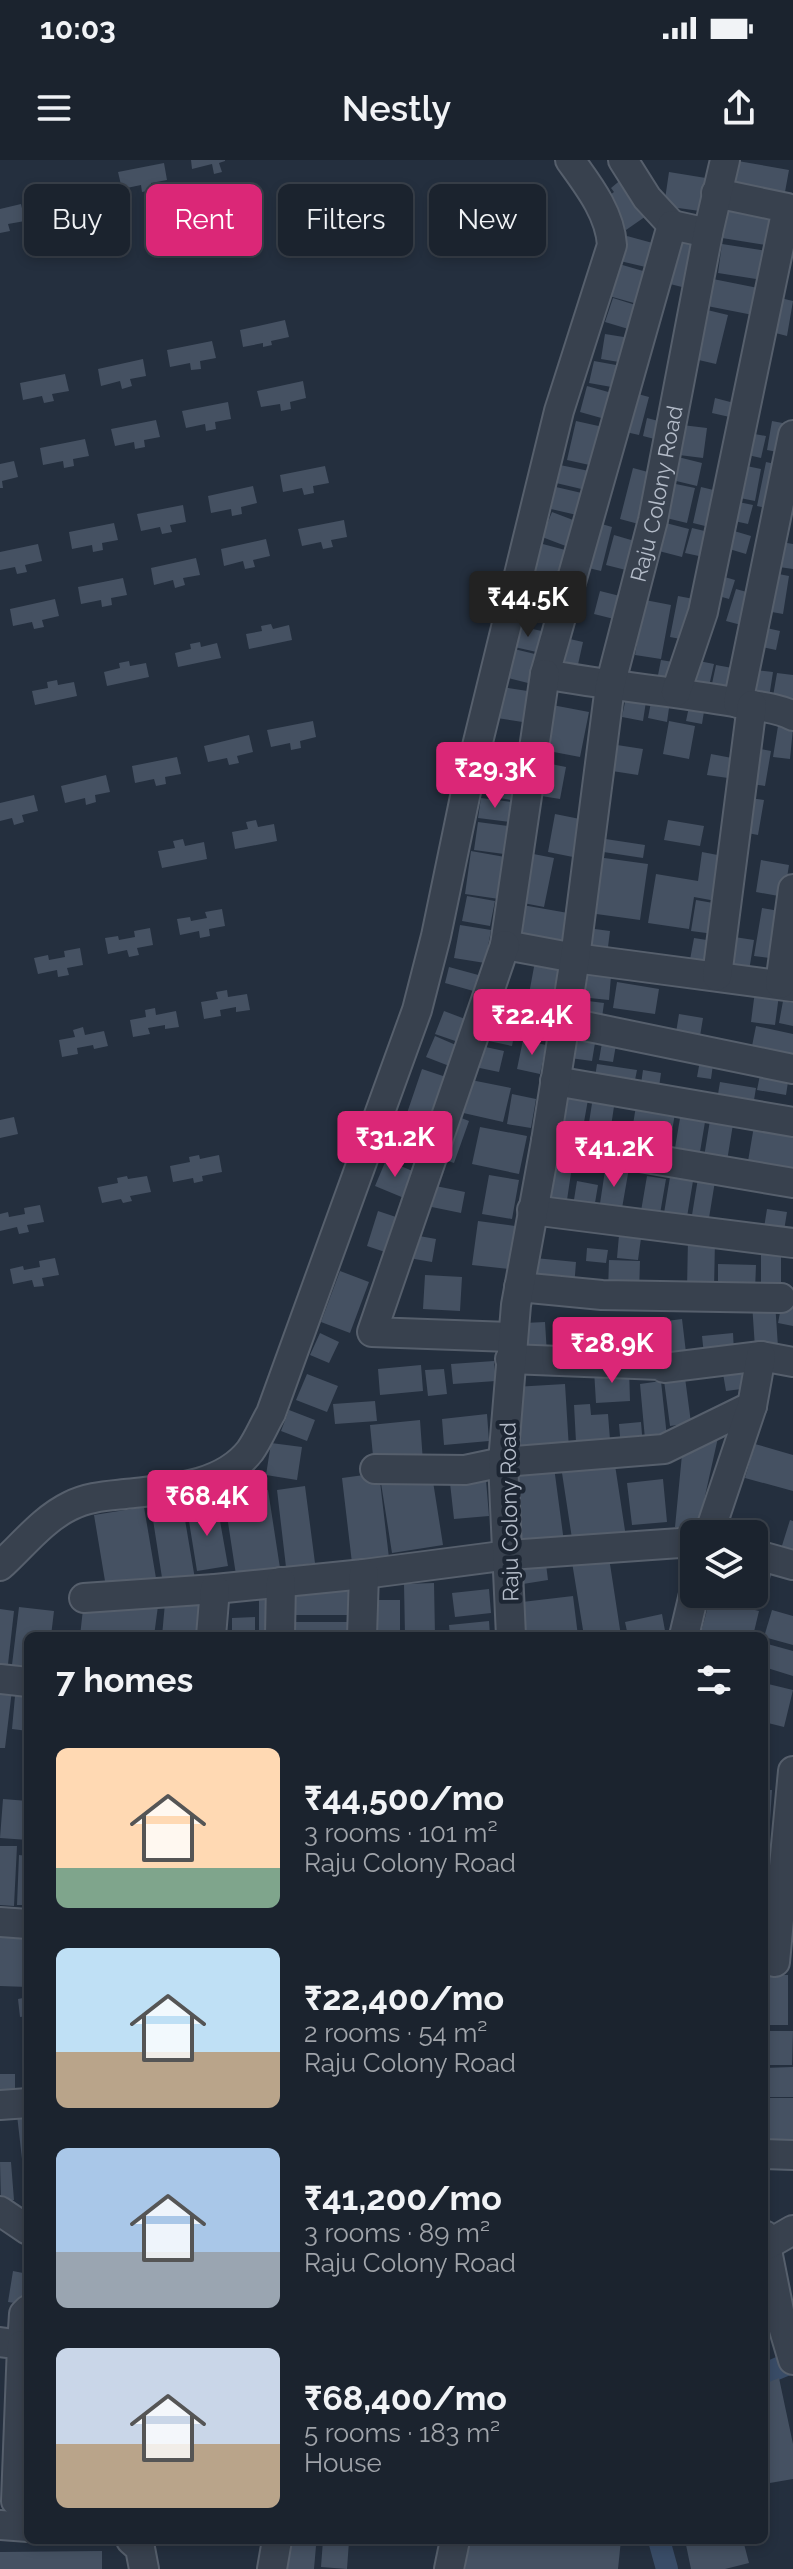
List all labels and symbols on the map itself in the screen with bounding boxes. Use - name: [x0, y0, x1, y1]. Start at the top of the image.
- street label: Raju Colony Road: [625, 403, 688, 584]
- pin: ₹44.5K: [463, 571, 593, 639]
- pin: ₹29.3K: [430, 742, 560, 810]
- pin: ₹22.4K: [467, 989, 597, 1057]
- pin: ₹31.2K: [330, 1111, 460, 1179]
- pin: ₹41.2K: [549, 1121, 679, 1189]
- pin: ₹28.9K: [547, 1317, 677, 1385]
- street label: Raju Colony Road: [494, 1422, 524, 1602]
- pin: ₹68.4K: [142, 1470, 272, 1538]

